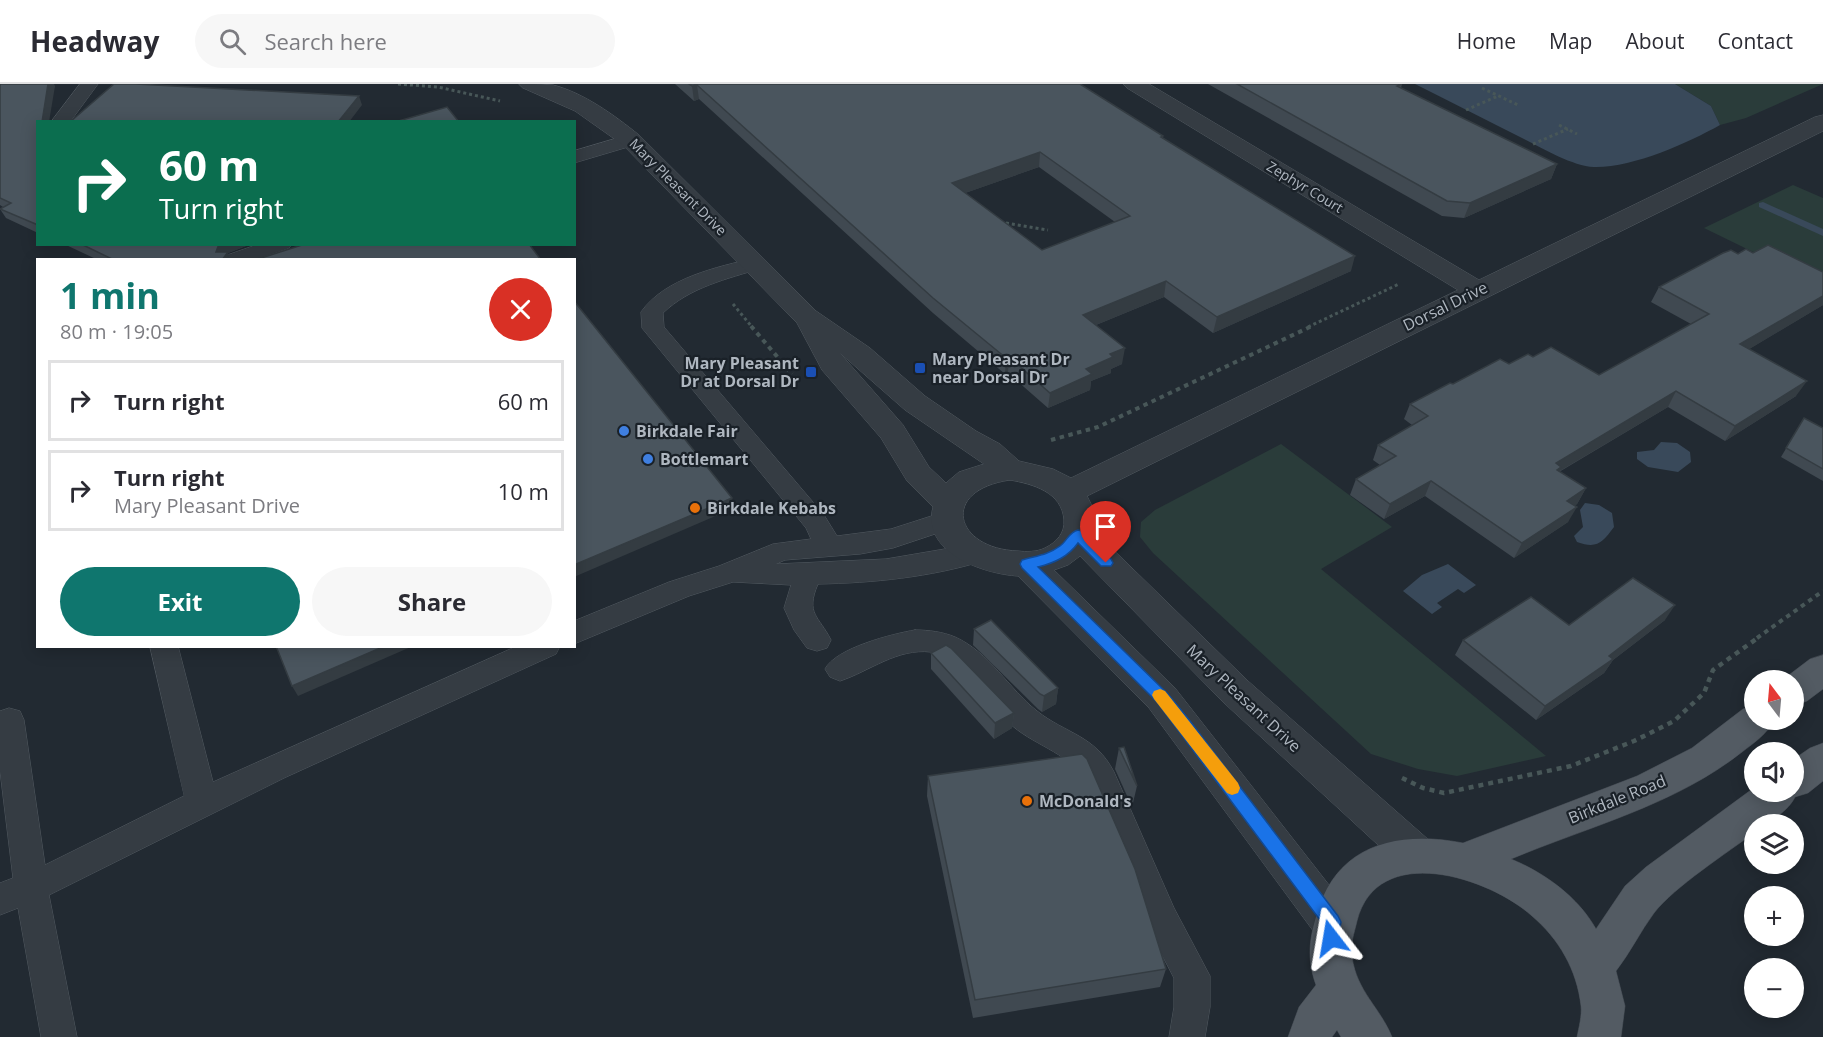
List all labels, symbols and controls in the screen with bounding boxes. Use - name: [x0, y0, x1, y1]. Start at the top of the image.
- search box: [195, 14, 615, 68]
- text: Headway: [30, 22, 159, 60]
- icon: search: [216, 25, 249, 58]
- text: Search here: [264, 26, 387, 56]
- text: Home: [1457, 27, 1516, 55]
- text: Map: [1549, 27, 1592, 55]
- text: About: [1625, 27, 1685, 55]
- text: Contact: [1718, 27, 1793, 55]
- street label: Mary Pleasant Drive: [626, 134, 731, 240]
- text: 60 m: [159, 136, 259, 193]
- icon: right: [60, 144, 138, 222]
- street label: Zephyr Court: [1264, 156, 1347, 217]
- text: Turn right: [159, 190, 284, 227]
- text: 1 min: [60, 271, 160, 320]
- street label: Dorsal Drive: [1399, 276, 1491, 336]
- button: close: [489, 278, 552, 341]
- text: 80 m · 19:05: [60, 318, 173, 345]
- place label: Mary Pleasant Dr near Dorsal Dr: [932, 348, 1070, 388]
- place label: Mary Pleasant Dr at Dorsal Dr: [680, 352, 799, 392]
- marker: Mary Pleasant Dr near Dorsal Dr: [913, 361, 927, 375]
- marker: Mary Pleasant Dr at Dorsal Dr: [804, 365, 818, 379]
- icon: right: [63, 384, 96, 417]
- text: Turn right: [114, 386, 225, 416]
- text: 60 m: [498, 386, 549, 416]
- place label: Birkdale Fair: [636, 420, 738, 442]
- marker: Birkdale Fair: [617, 424, 631, 438]
- place label: Bottlemart: [660, 448, 749, 470]
- marker: Bottlemart: [641, 452, 655, 466]
- text: Turn right: [114, 462, 225, 492]
- icon: right: [63, 474, 96, 507]
- text: 10 m: [498, 476, 549, 506]
- text: Mary Pleasant Drive: [114, 492, 300, 519]
- place label: Birkdale Kebabs: [707, 497, 836, 519]
- marker: Birkdale Kebabs: [688, 501, 702, 515]
- pin: [1080, 501, 1131, 563]
- icon: arrive: [1089, 510, 1122, 543]
- button: Exit: [60, 567, 300, 636]
- button: Share: [312, 567, 552, 636]
- street label: Mary Pleasant Drive: [1182, 639, 1306, 757]
- north arrow: [1744, 670, 1804, 730]
- map controls: [1744, 670, 1804, 1018]
- button: sound: [1744, 742, 1804, 802]
- street label: Birkdale Road: [1565, 769, 1669, 829]
- place label: McDonald's: [1039, 790, 1132, 812]
- marker: McDonald's: [1020, 794, 1034, 808]
- button: layers: [1744, 814, 1804, 874]
- button: +: [1744, 886, 1804, 946]
- position arrow: [1299, 906, 1363, 970]
- button: −: [1744, 958, 1804, 1018]

